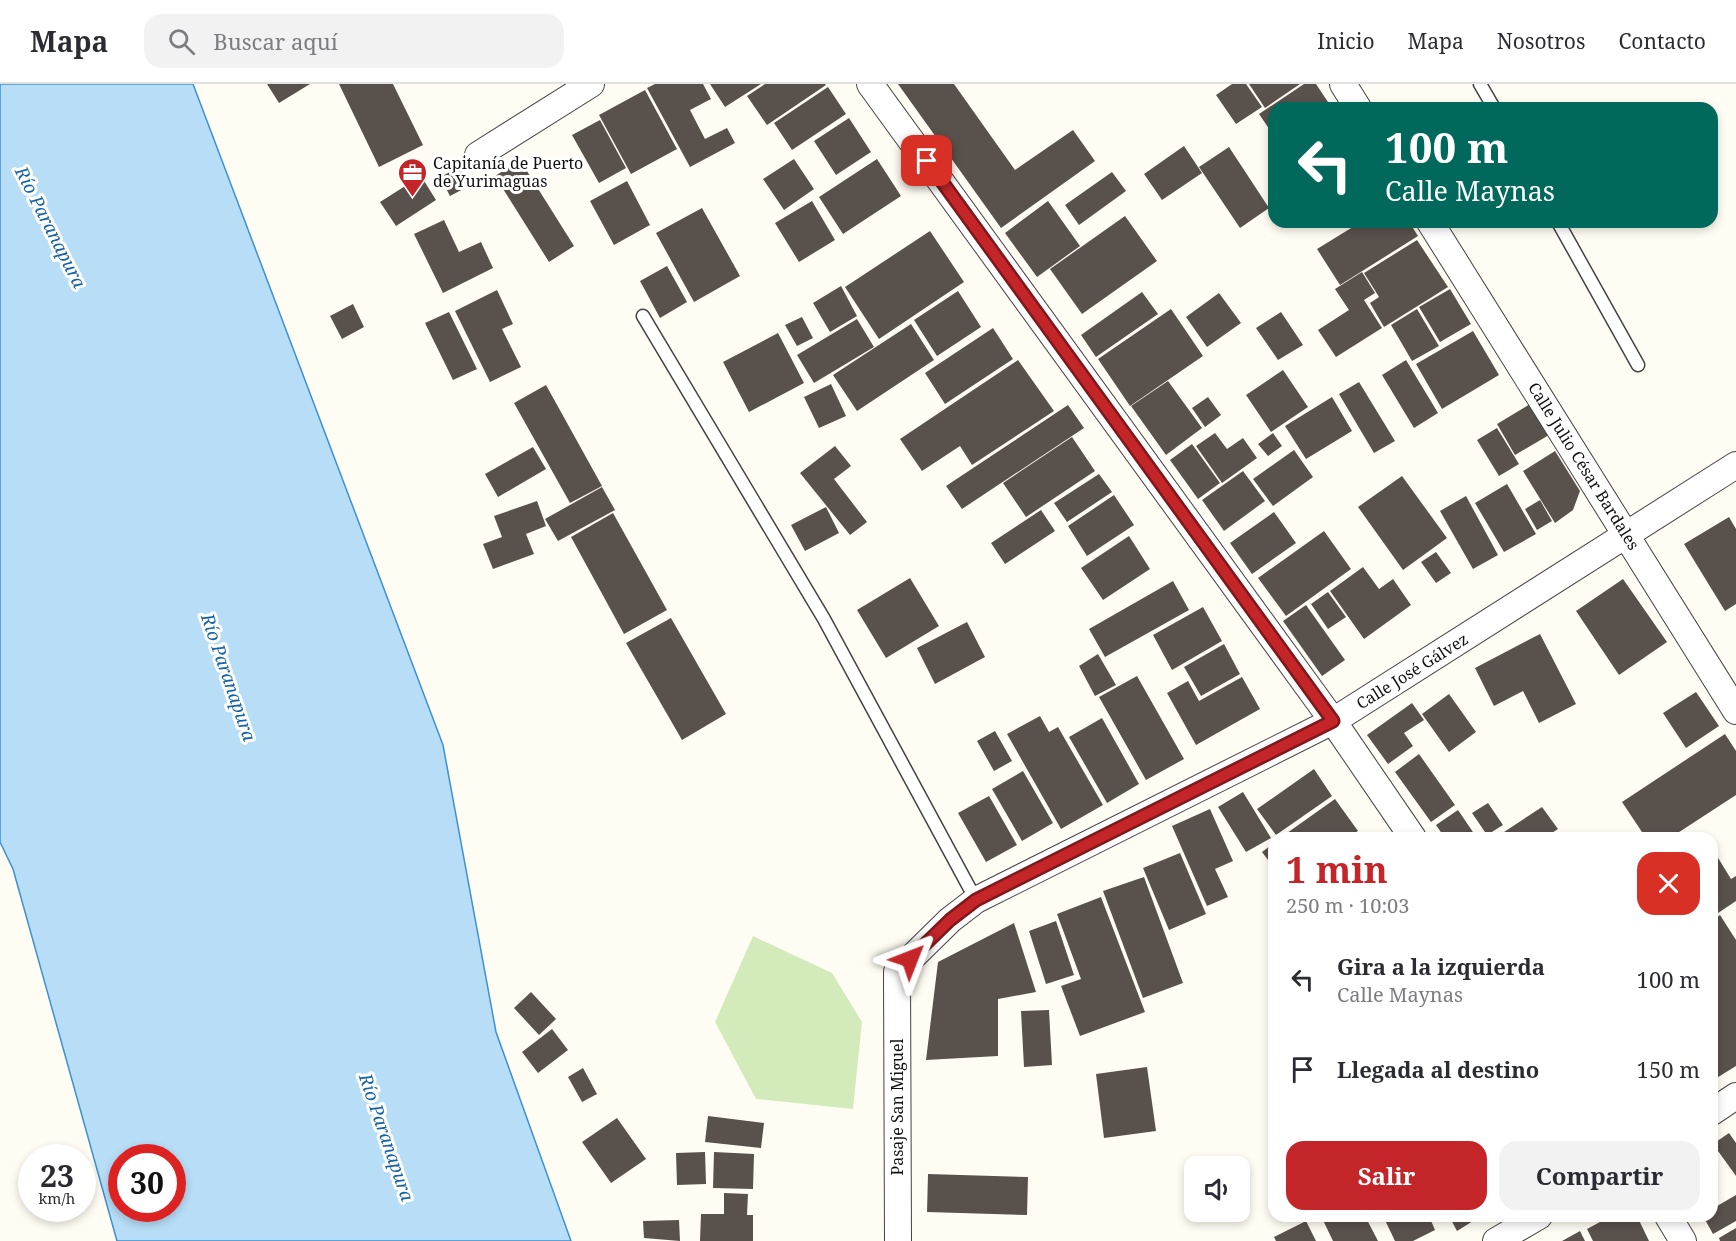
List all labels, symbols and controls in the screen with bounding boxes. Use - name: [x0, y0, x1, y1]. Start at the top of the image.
- search box: [144, 14, 564, 68]
- text: Mapa: [30, 22, 108, 60]
- icon: search: [165, 25, 198, 58]
- text: Buscar aquí: [213, 26, 338, 56]
- text: Inicio: [1317, 27, 1375, 55]
- text: Mapa: [1408, 27, 1464, 55]
- text: Nosotros: [1497, 27, 1585, 55]
- text: Contacto: [1618, 27, 1706, 55]
- text: 100 m: [1385, 118, 1509, 175]
- icon: left: [1286, 126, 1364, 204]
- pin: [901, 135, 952, 186]
- icon: arrive: [910, 144, 943, 177]
- place label: Capitanía de Puerto de Yurimaguas: [433, 152, 583, 192]
- office icon: Capitanía de Puerto de Yurimaguas: [396, 156, 428, 198]
- water label: Río Paranapura: [10, 161, 92, 292]
- text: Calle Maynas: [1385, 172, 1555, 209]
- street label: Calle Julio César Bardales: [1523, 378, 1645, 554]
- water label: Río Paranapura: [196, 609, 262, 744]
- street label: Calle José Gálvez: [1352, 628, 1472, 714]
- text: 1 min: [1286, 845, 1388, 894]
- button: close: [1637, 852, 1700, 915]
- text: 250 m · 10:03: [1286, 892, 1409, 919]
- position arrow: [878, 927, 942, 991]
- text: Gira a la izquierda: [1337, 951, 1545, 981]
- icon: left: [1286, 963, 1319, 996]
- text: 100 m: [1637, 964, 1700, 994]
- text: Calle Maynas: [1337, 981, 1463, 1008]
- street label: Pasaje San Miguel: [886, 1038, 908, 1176]
- icon: arrive: [1286, 1053, 1319, 1086]
- text: Llegada al destino: [1337, 1054, 1539, 1084]
- text: 150 m: [1637, 1054, 1700, 1084]
- water label: Río Paranapura: [354, 1069, 420, 1204]
- button: Salir: [1286, 1141, 1487, 1210]
- button: Compartir: [1499, 1141, 1700, 1210]
- speed limit sign: 30: [108, 1144, 186, 1222]
- text: 23: [40, 1155, 74, 1196]
- map controls: [1184, 1156, 1250, 1222]
- button: sound: [1184, 1156, 1250, 1222]
- text: km/h: [39, 1188, 75, 1208]

